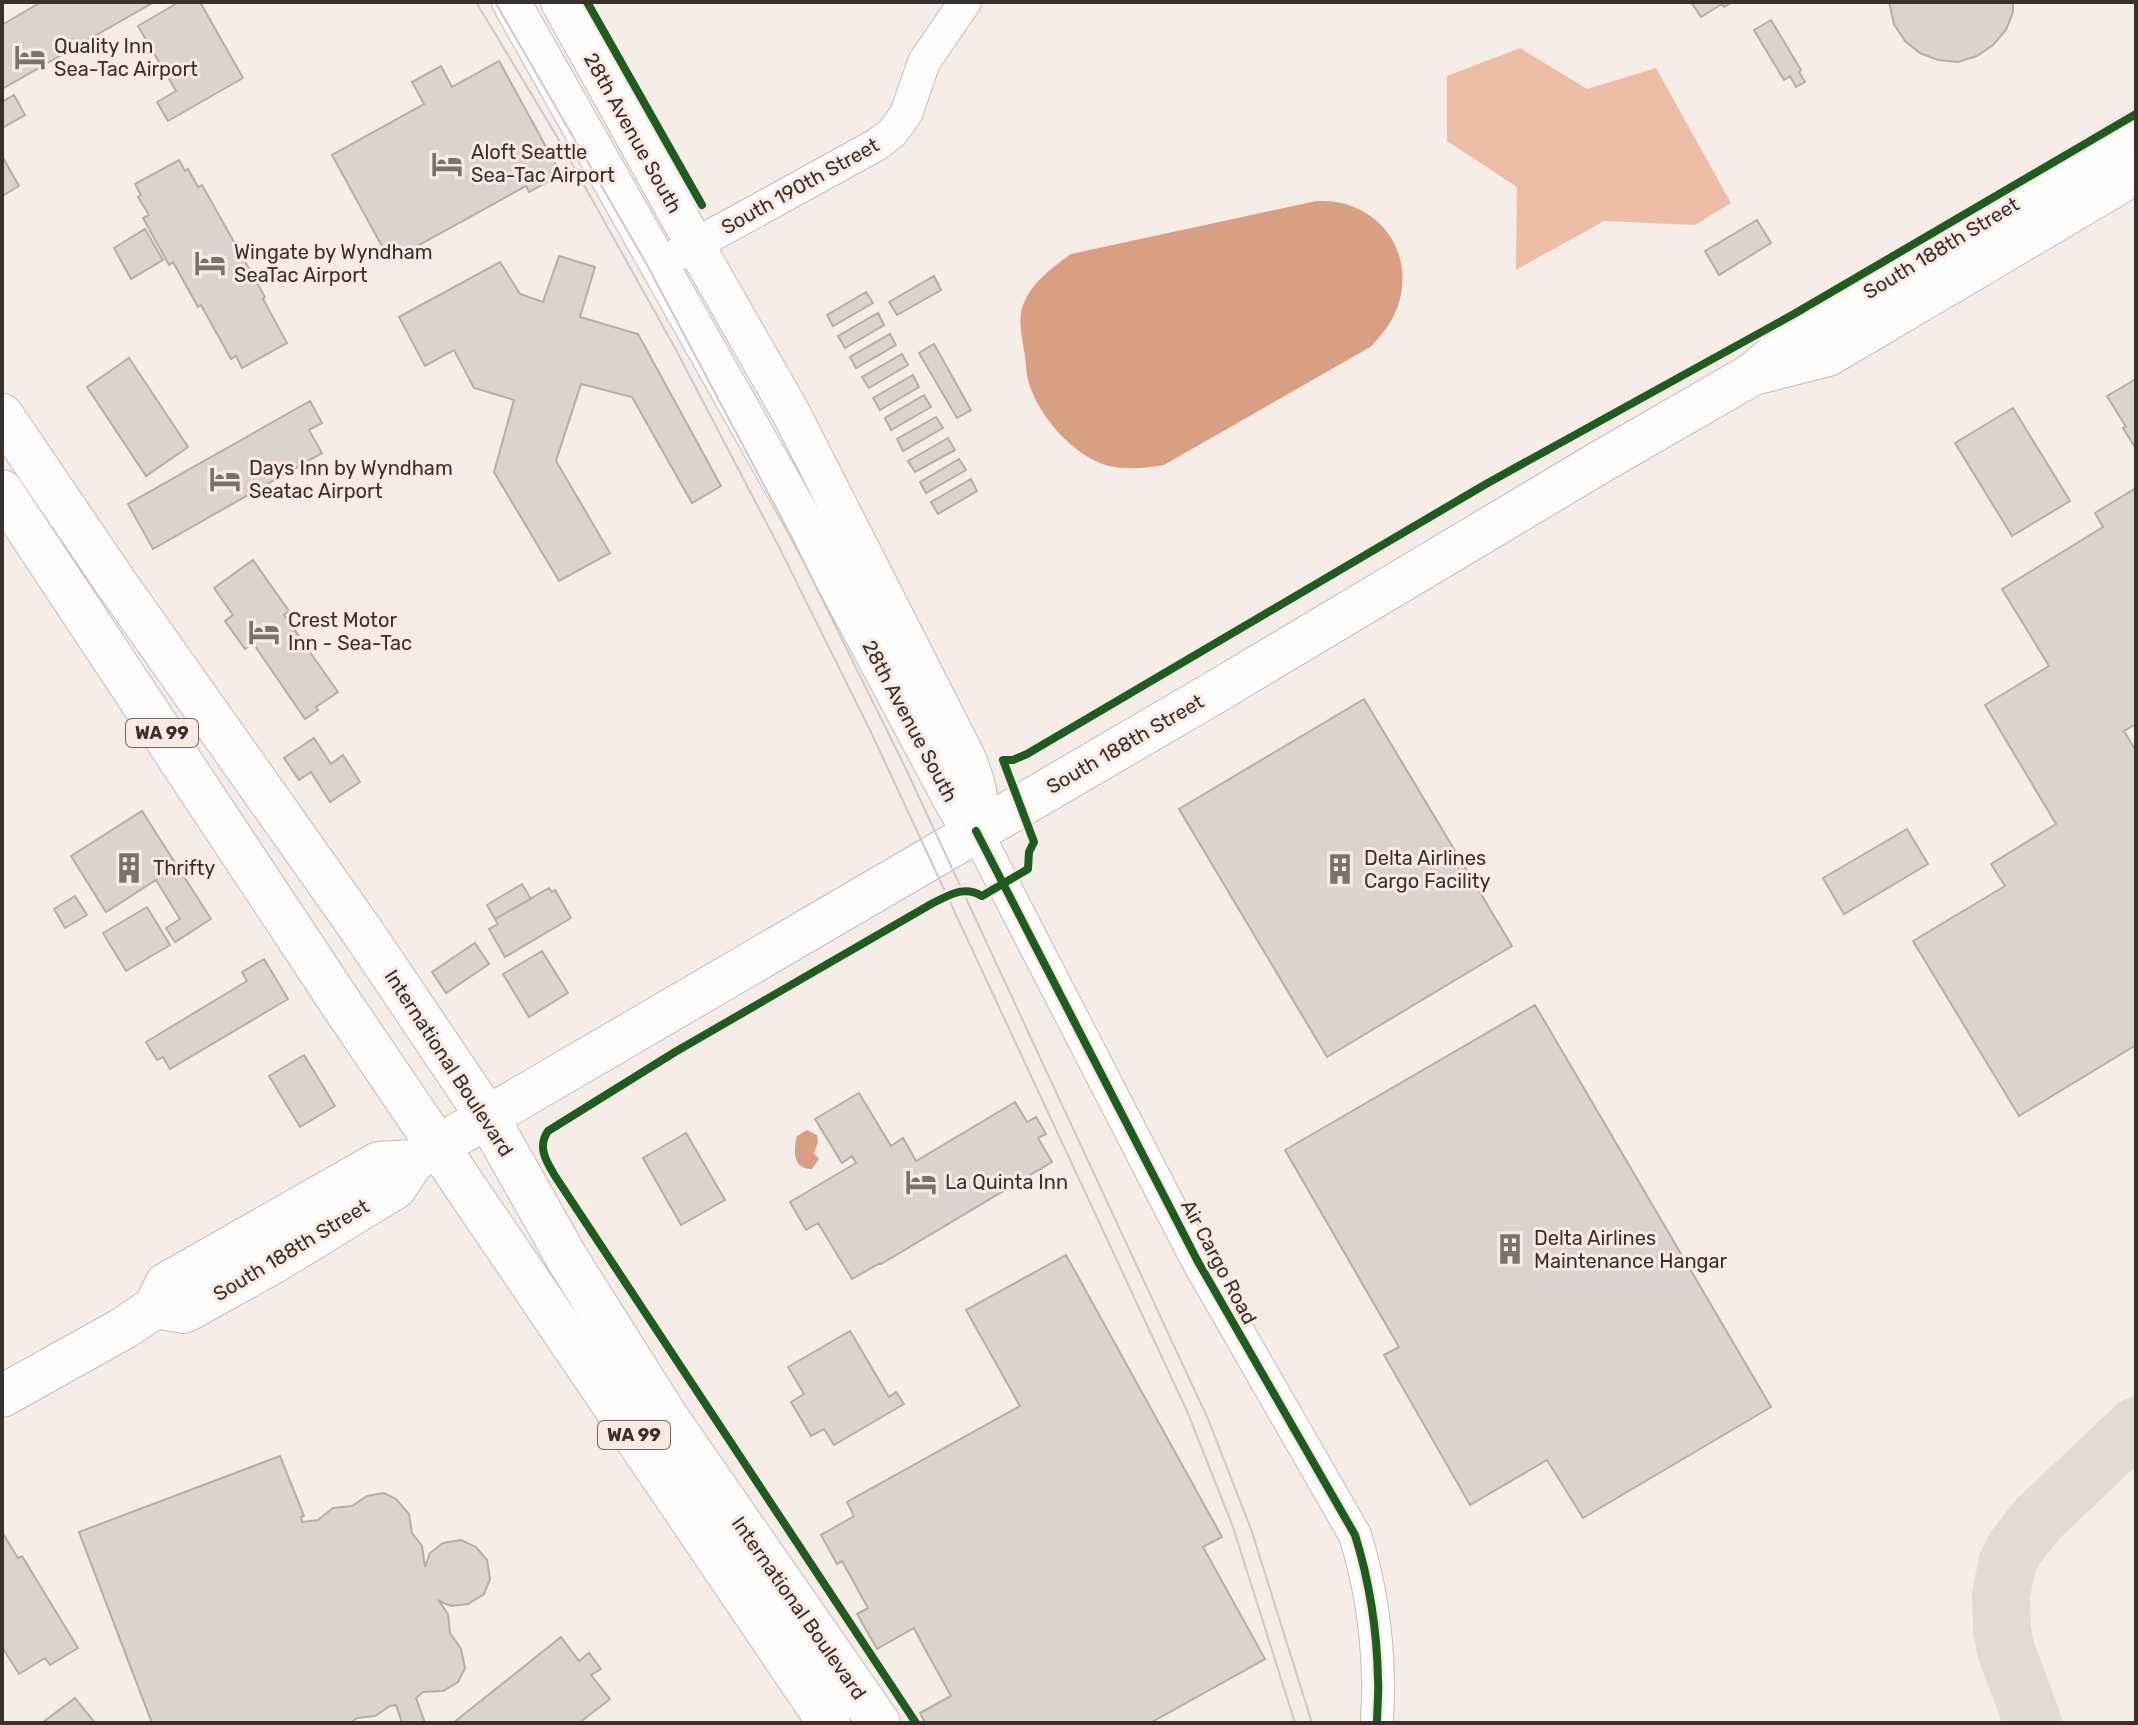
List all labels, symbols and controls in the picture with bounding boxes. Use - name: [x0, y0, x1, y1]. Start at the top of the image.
- place label: Quality Inn Sea-Tac Airport: [54, 34, 198, 81]
- hotel icon: Quality Inn Sea-Tac Airport: [13, 40, 47, 74]
- street label: 28th Avenue South: [579, 49, 687, 217]
- street label: South 190th Street: [717, 133, 883, 239]
- place label: Aloft Seattle Sea-Tac Airport: [471, 140, 615, 187]
- hotel icon: Aloft Seattle Sea-Tac Airport: [430, 147, 464, 181]
- street label: South 188th Street: [1859, 192, 2023, 304]
- place label: Wingate by Wyndham SeaTac Airport: [234, 240, 432, 287]
- hotel icon: Wingate by Wyndham SeaTac Airport: [193, 246, 227, 280]
- place label: Days Inn by Wyndham Seatac Airport: [249, 456, 453, 503]
- hotel icon: Days Inn by Wyndham Seatac Airport: [208, 462, 242, 496]
- place label: Crest Motor Inn - Sea-Tac: [288, 608, 412, 655]
- hotel icon: Crest Motor Inn - Sea-Tac: [247, 615, 281, 649]
- street label: 28th Avenue South: [857, 636, 963, 806]
- street label: South 188th Street: [1042, 689, 1208, 799]
- road number: WA 99: [126, 719, 198, 747]
- place label: Delta Airlines Cargo Facility: [1364, 846, 1491, 893]
- building icon: Thrifty: [112, 851, 146, 885]
- building icon: Delta Airlines Cargo Facility: [1323, 852, 1357, 886]
- place label: Thrifty: [153, 856, 215, 880]
- street label: International Boulevard: [380, 965, 518, 1161]
- hotel icon: La Quinta Inn: [904, 1165, 938, 1199]
- place label: La Quinta Inn: [945, 1170, 1068, 1194]
- street label: South 188th Street: [209, 1194, 373, 1306]
- street label: Air Cargo Road: [1176, 1196, 1262, 1328]
- place label: Delta Airlines Maintenance Hangar: [1534, 1226, 1728, 1273]
- building icon: Delta Airlines Maintenance Hangar: [1493, 1232, 1527, 1266]
- road number: WA 99: [598, 1421, 670, 1449]
- street label: International Boulevard: [727, 1512, 871, 1704]

